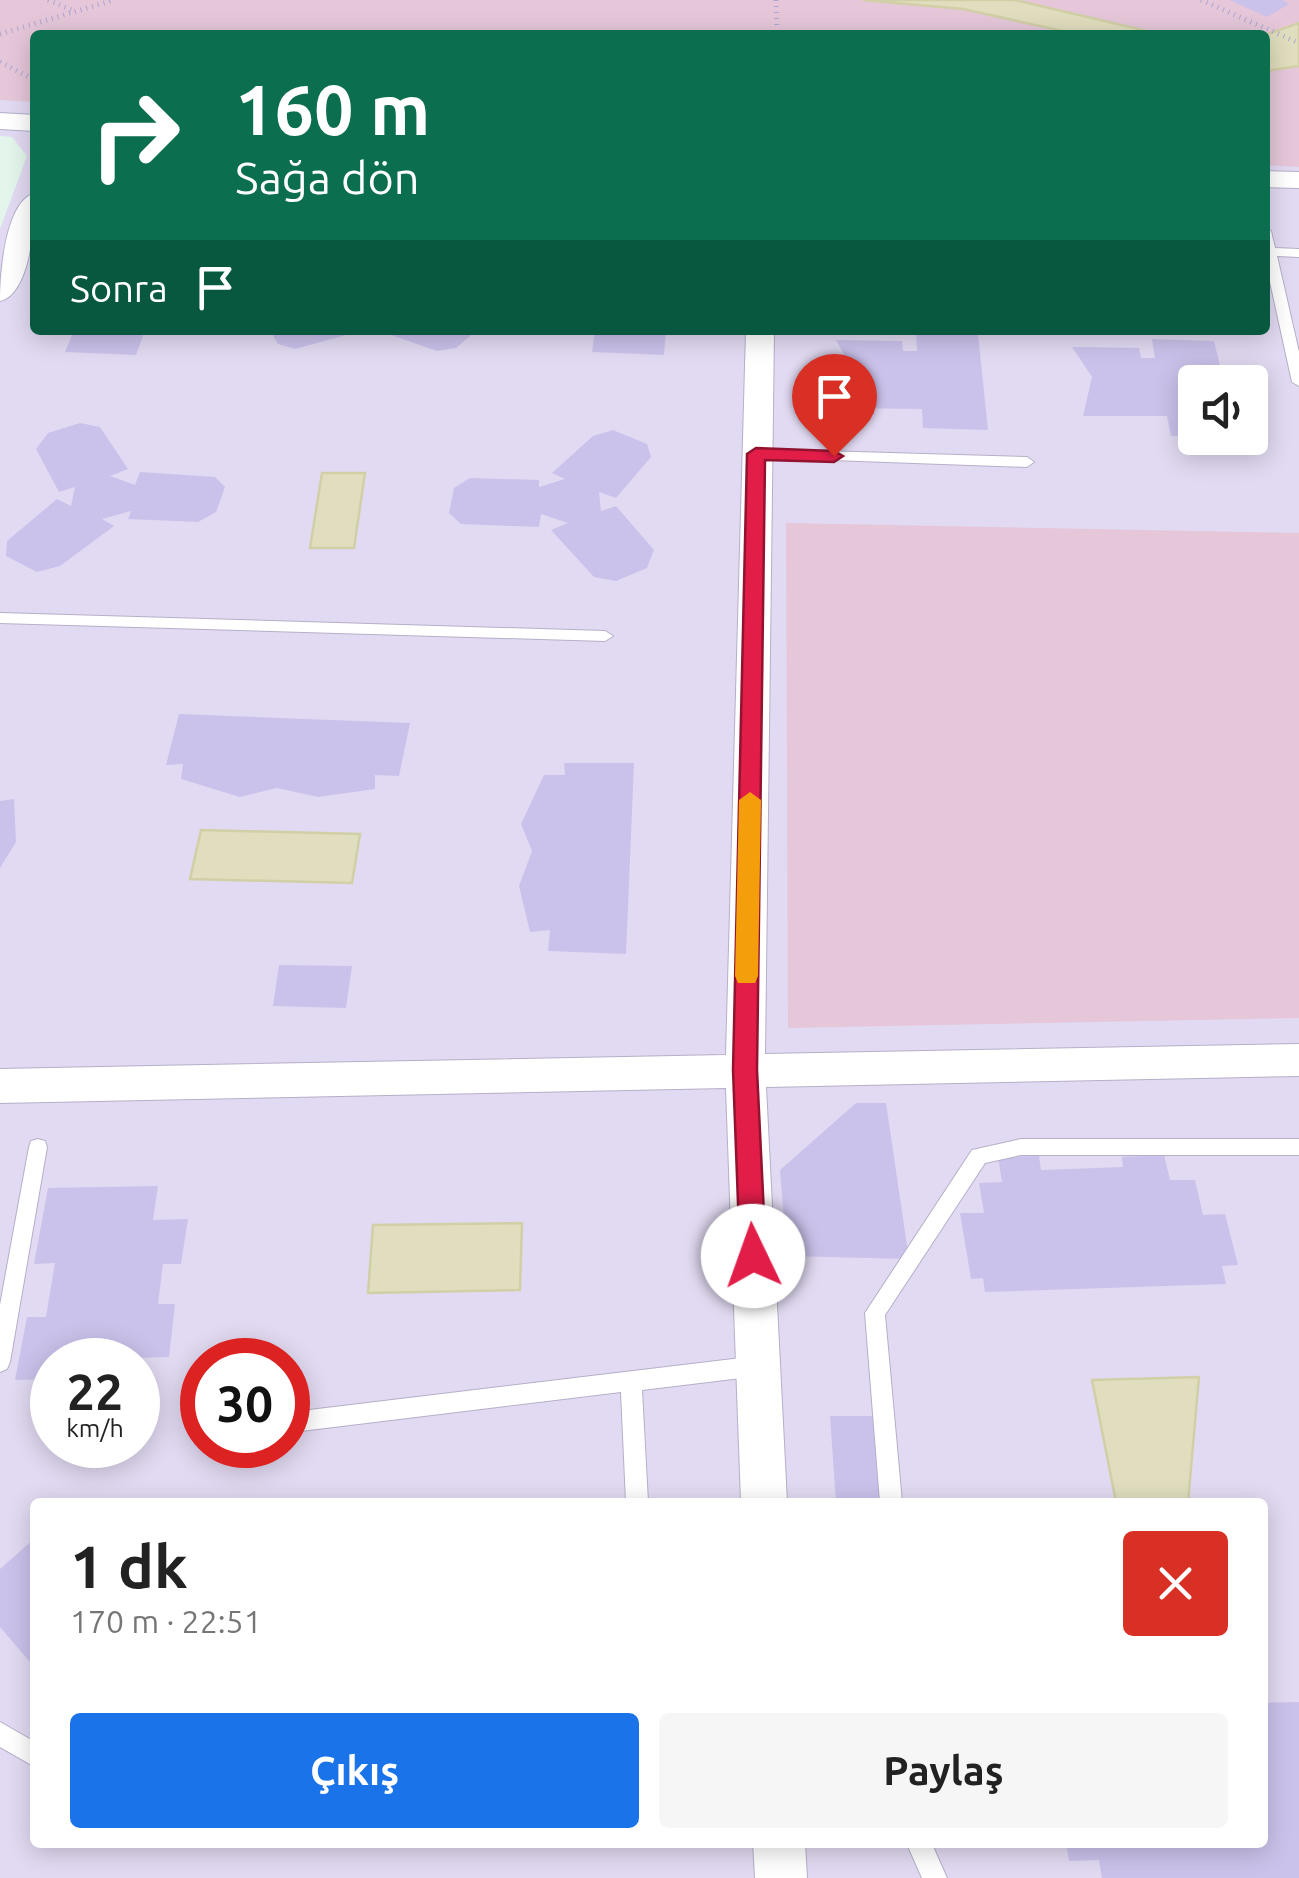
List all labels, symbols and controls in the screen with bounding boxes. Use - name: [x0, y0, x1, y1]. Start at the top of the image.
- icon: right: [70, 70, 200, 200]
- text: 160 m: [235, 70, 430, 148]
- text: Sağa dön: [235, 152, 419, 203]
- icon: arrive: [188, 260, 243, 315]
- text: Sonra: [70, 267, 168, 309]
- pin: [792, 354, 877, 457]
- map controls: [1178, 365, 1268, 455]
- button: sound: [1178, 365, 1268, 455]
- icon: arrive: [807, 369, 862, 424]
- position arrow: [701, 1204, 805, 1308]
- speed limit sign: 30: [180, 1338, 310, 1468]
- text: 22: [67, 1363, 123, 1419]
- text: km/h: [66, 1414, 124, 1442]
- button: close: [1123, 1531, 1228, 1636]
- text: 1 dk: [70, 1532, 188, 1599]
- text: 170 m · 22:51: [70, 1603, 262, 1639]
- button: Çıkış: [70, 1713, 639, 1828]
- button: Paylaş: [659, 1713, 1228, 1828]

